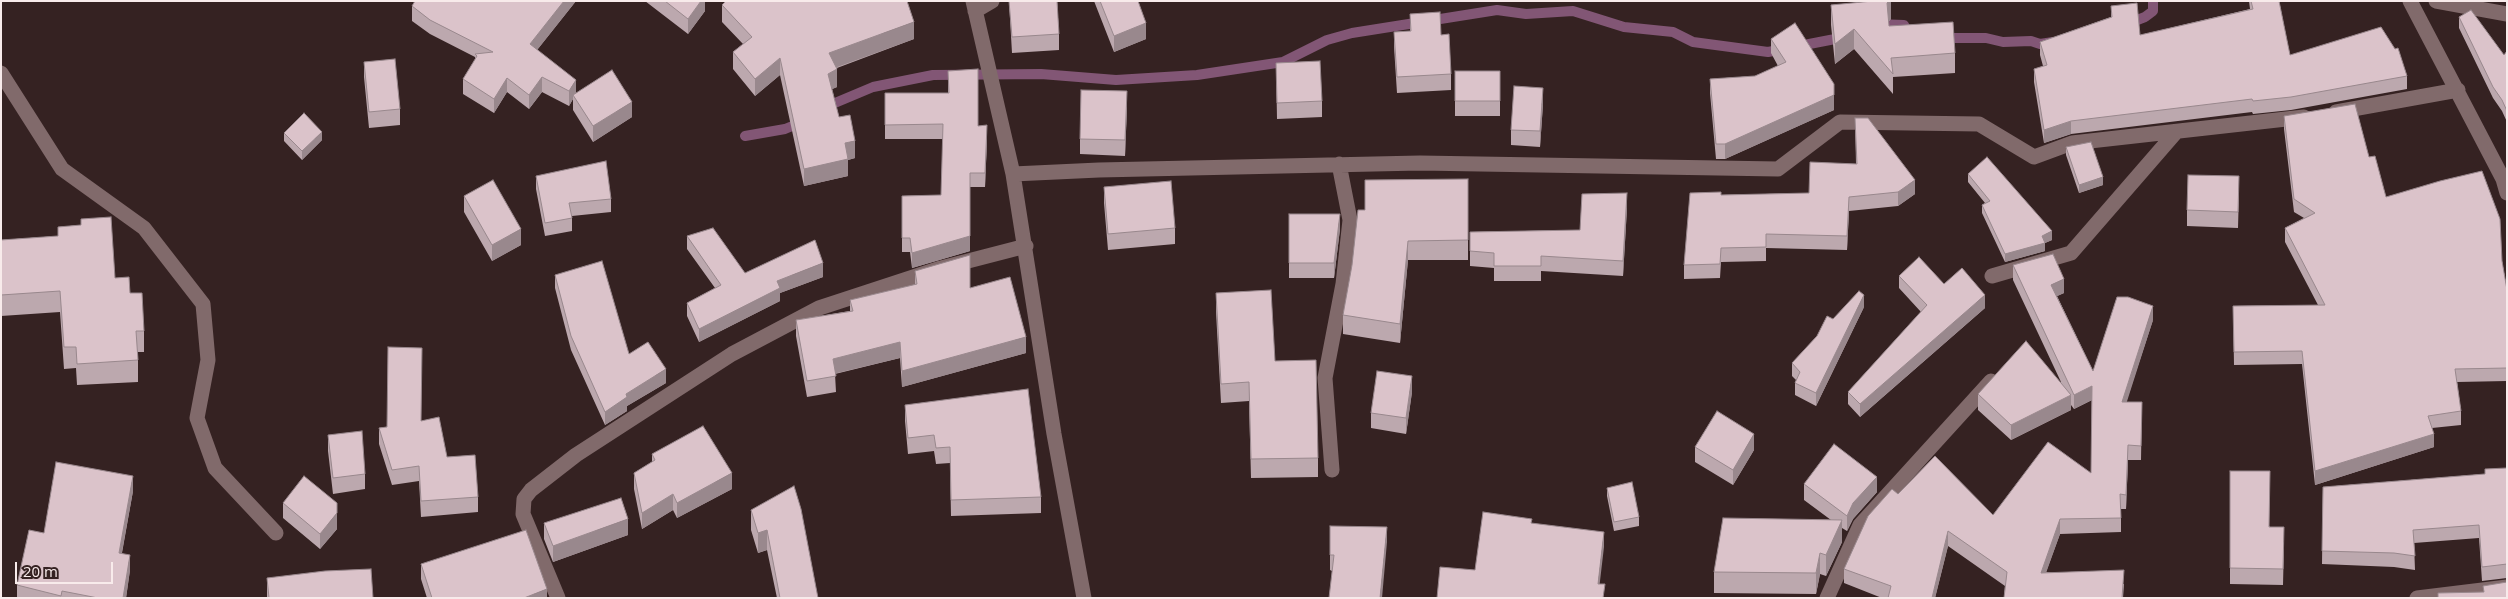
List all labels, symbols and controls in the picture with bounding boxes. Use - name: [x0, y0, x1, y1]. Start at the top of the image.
- scale bar: [18, 552, 115, 584]
- text: 20 m: [23, 561, 58, 581]

